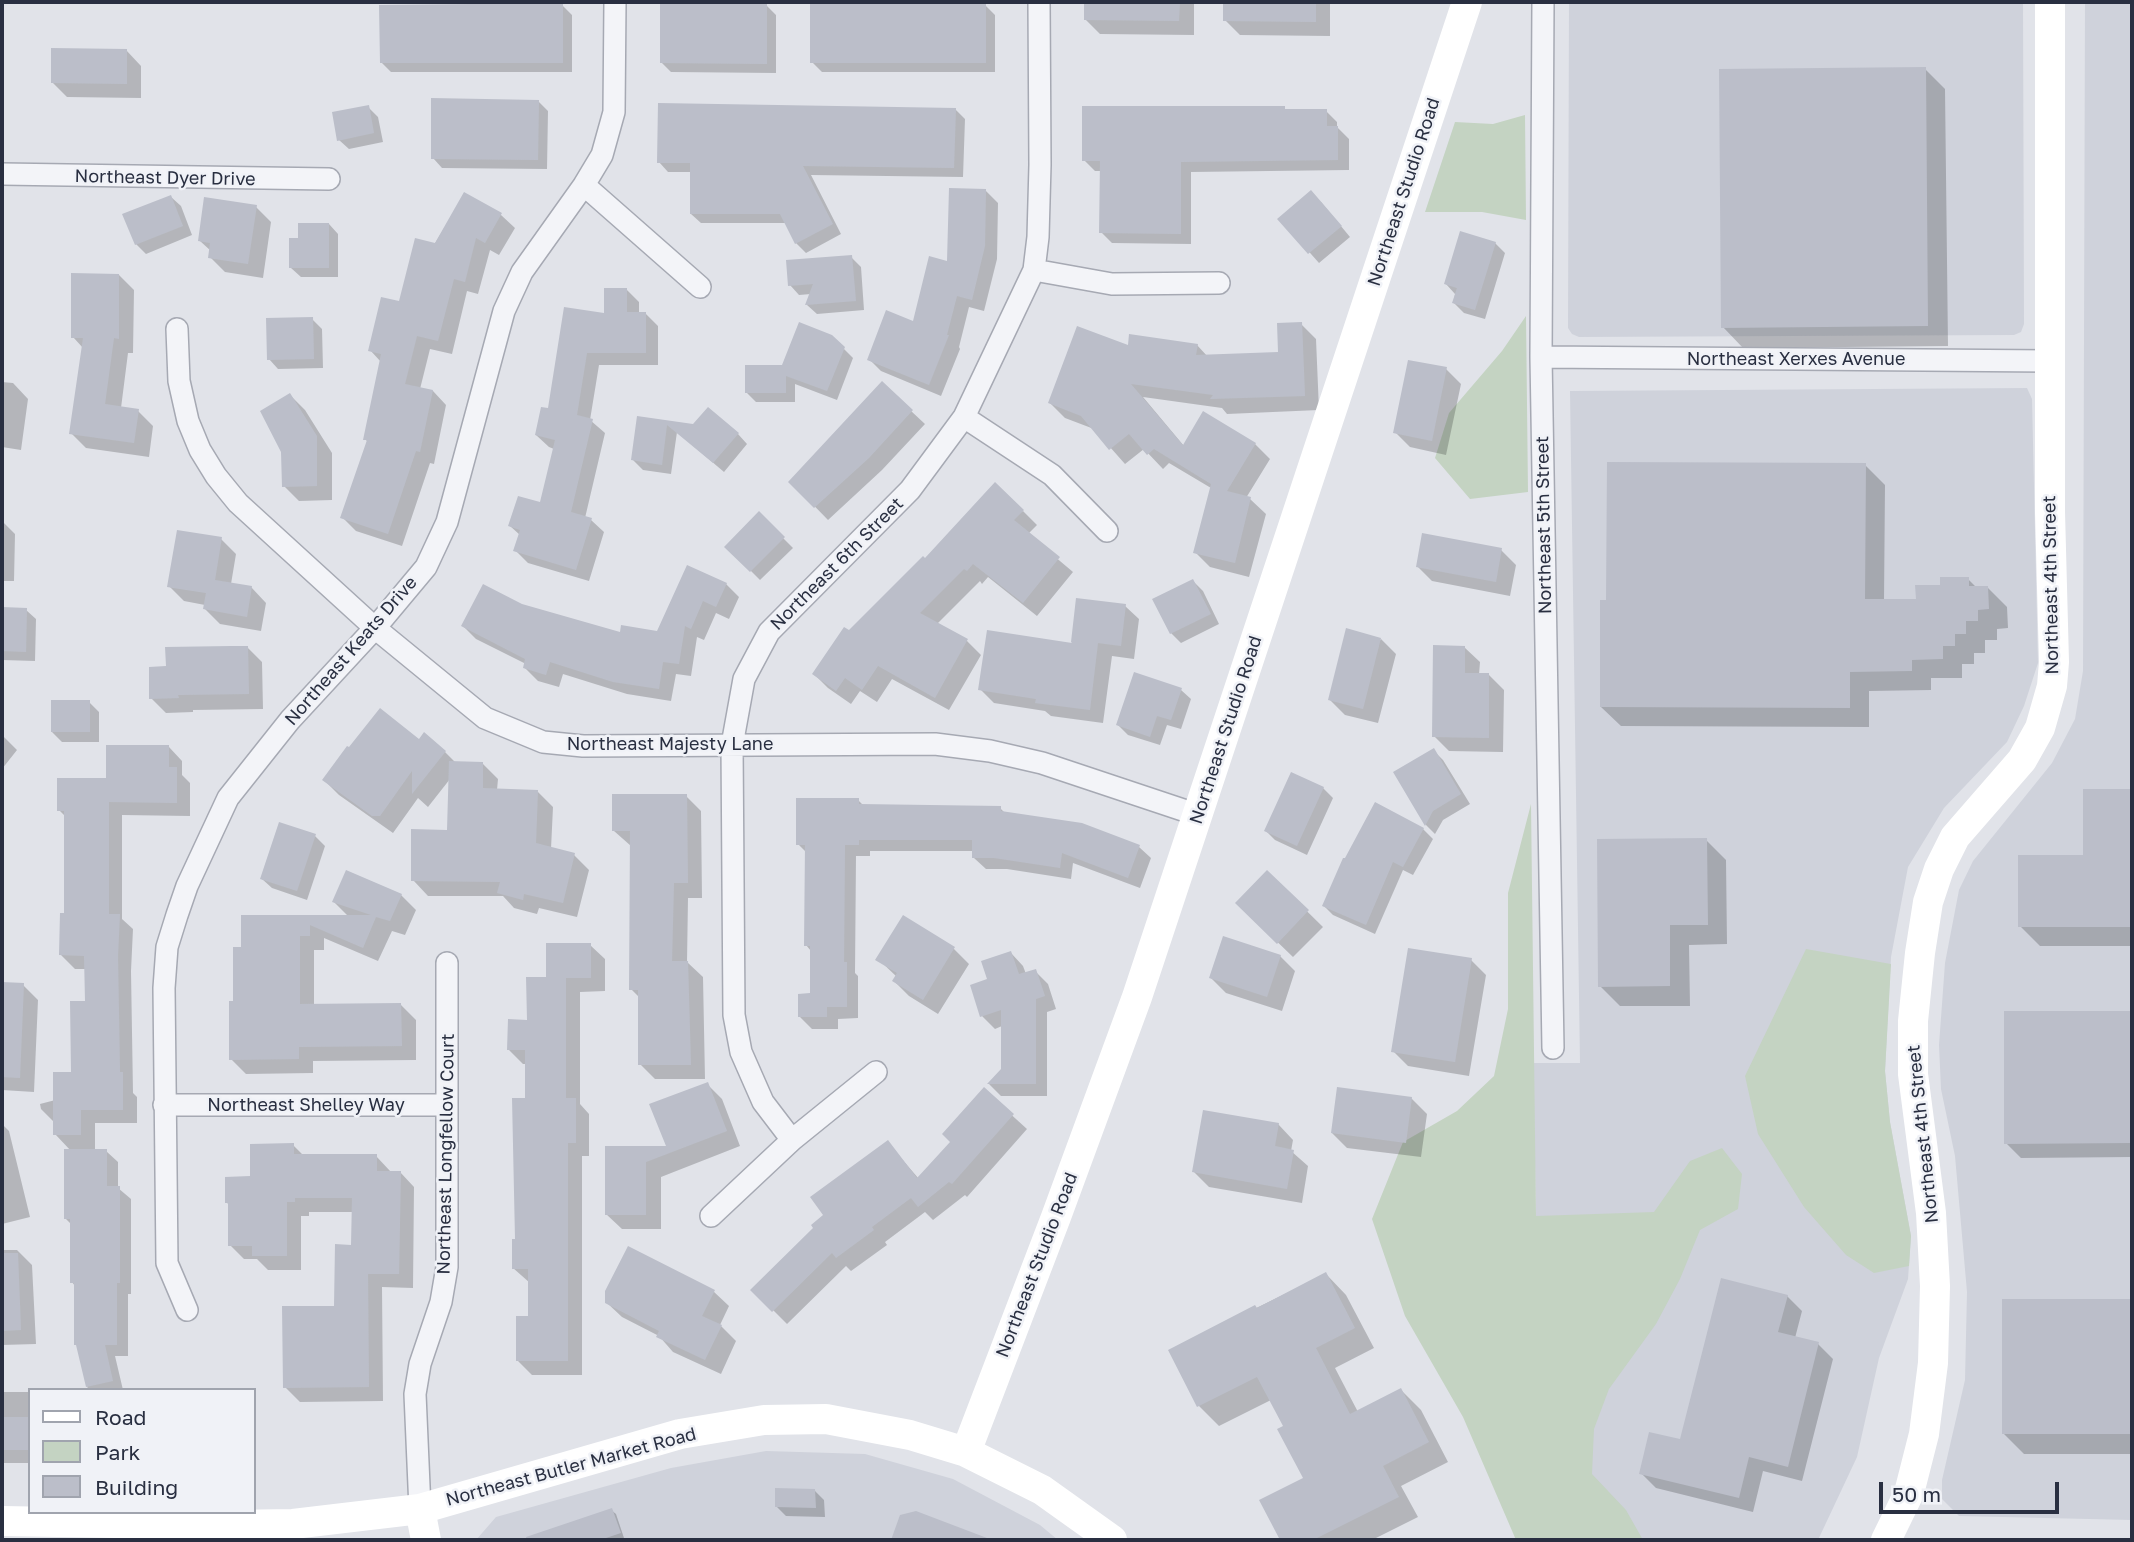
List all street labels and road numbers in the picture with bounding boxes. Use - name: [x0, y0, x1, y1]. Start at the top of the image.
- street label: Northeast Studio Road: [1363, 95, 1445, 289]
- street label: Northeast Dyer Drive: [74, 166, 256, 190]
- street label: Northeast Xerxes Avenue: [1687, 348, 1905, 370]
- street label: Northeast 5th Street: [1532, 436, 1556, 614]
- street label: Northeast 6th Street: [766, 493, 908, 635]
- street label: Northeast 4th Street: [2039, 495, 2063, 675]
- street label: Northeast Keats Drive: [280, 572, 422, 730]
- street label: Northeast Studio Road: [1185, 633, 1267, 827]
- street label: Northeast Majesty Lane: [567, 733, 773, 755]
- street label: Northeast Longfellow Court: [433, 1033, 459, 1275]
- street label: Northeast 4th Street: [1903, 1044, 1943, 1224]
- street label: Northeast Shelley Way: [207, 1094, 405, 1116]
- street label: Northeast Studio Road: [992, 1169, 1082, 1361]
- street label: Northeast Butler Market Road: [443, 1423, 699, 1511]

